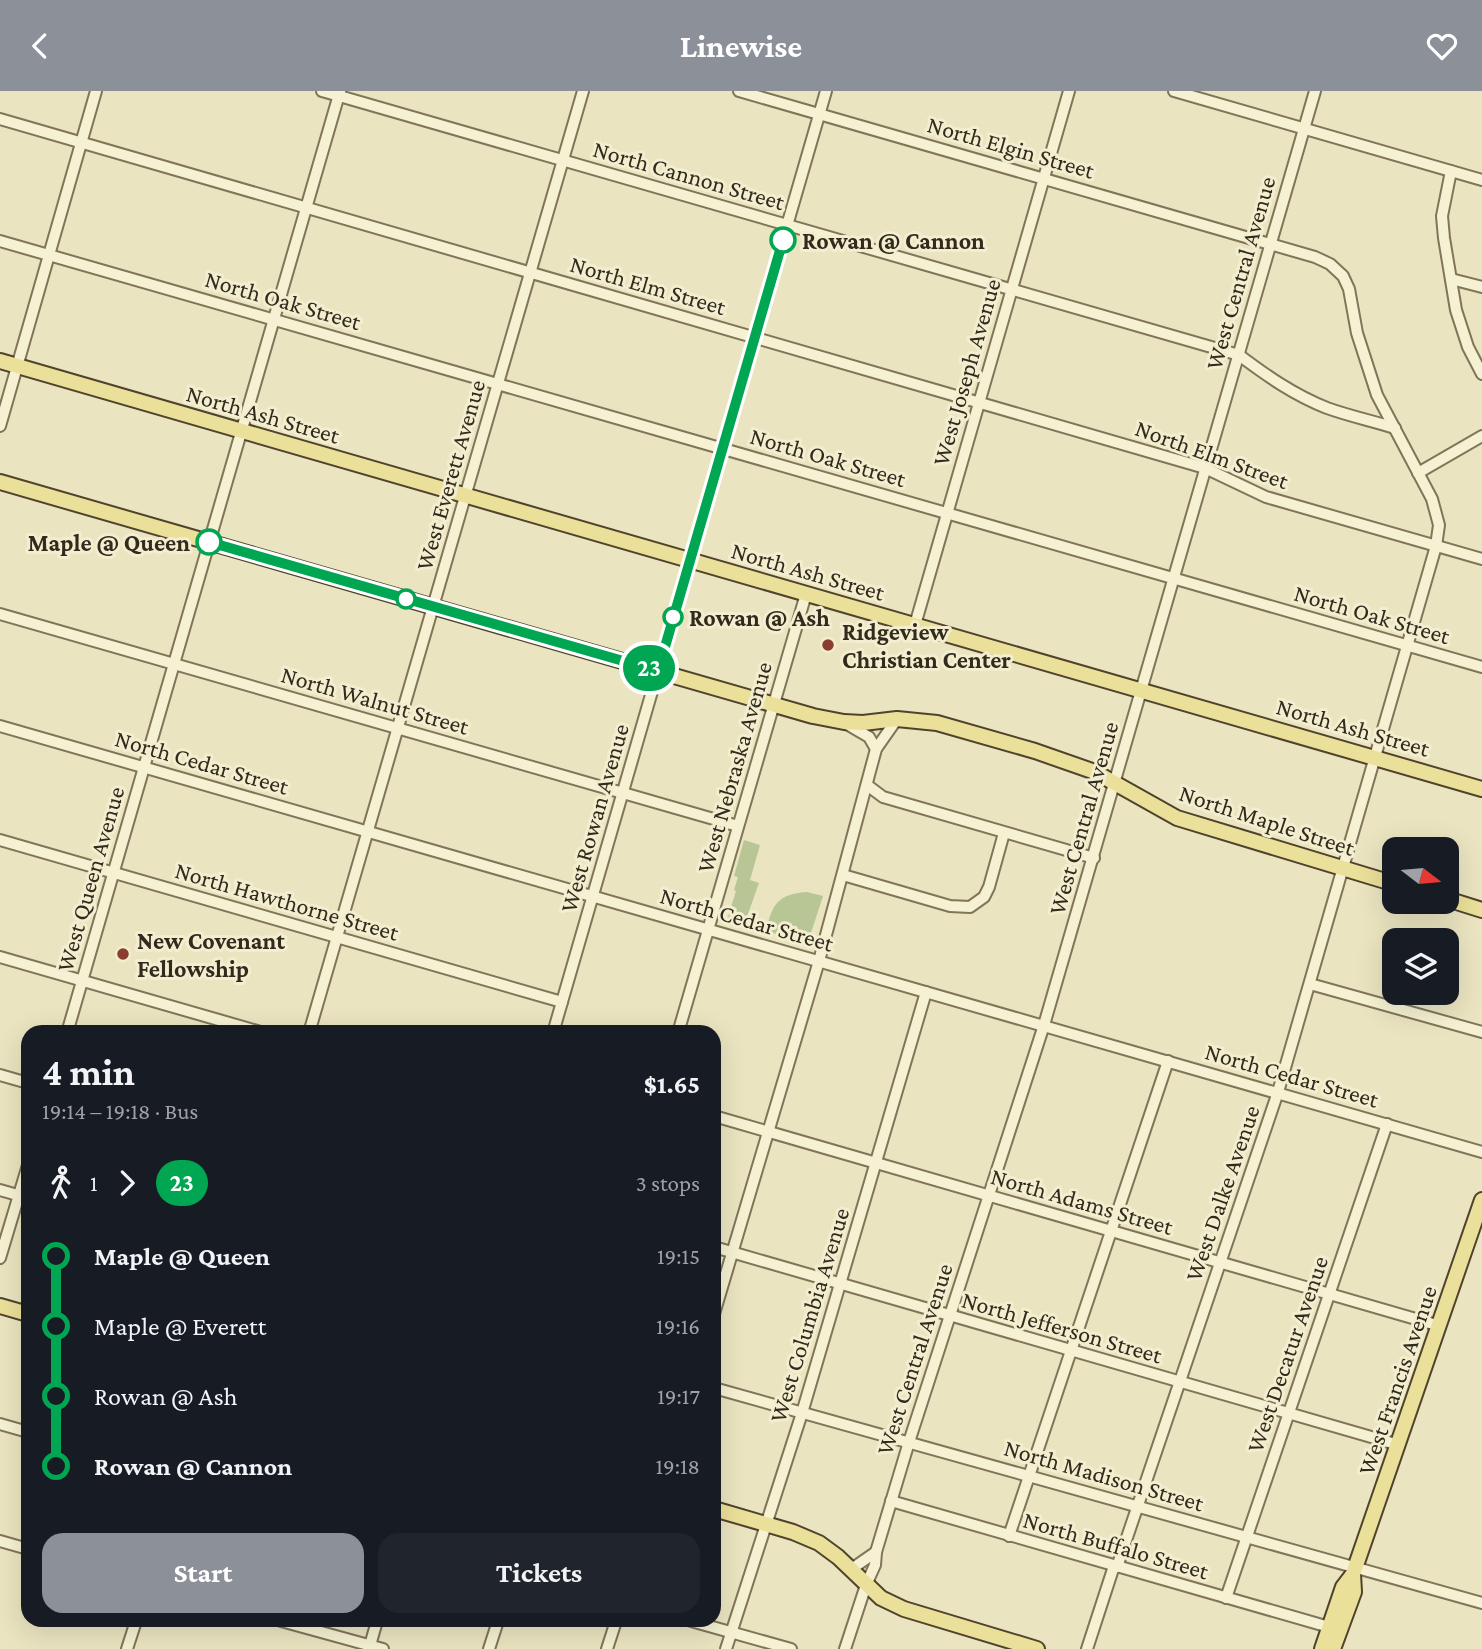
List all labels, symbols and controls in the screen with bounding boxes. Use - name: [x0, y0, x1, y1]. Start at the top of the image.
- icon: back: [21, 27, 59, 65]
- icon: heart: [1423, 27, 1461, 65]
- text: Linewise: [680, 28, 802, 64]
- street label: North Elgin Street: [924, 110, 1099, 184]
- street label: North Cannon Street: [590, 135, 789, 216]
- street label: West Central Avenue: [1200, 173, 1280, 373]
- marker: Rowan @ Cannon: [770, 227, 796, 253]
- place label: Rowan @ Cannon: [802, 227, 985, 254]
- street label: North Elm Street: [567, 250, 730, 320]
- street label: North Oak Street: [202, 265, 365, 335]
- street label: West Joseph Avenue: [926, 275, 1006, 469]
- street label: West Everett Avenue: [410, 377, 490, 573]
- street label: North Ash Street: [183, 379, 344, 449]
- street label: North Elm Street: [1132, 414, 1293, 495]
- street label: North Oak Street: [747, 422, 910, 492]
- place label: Maple @ Queen: [28, 529, 190, 556]
- marker: Maple @ Queen: [196, 529, 222, 555]
- street label: North Ash Street: [728, 536, 889, 606]
- street label: North Oak Street: [1291, 579, 1454, 649]
- unlabelled marker: [396, 589, 416, 609]
- place label: Rowan @ Ash: [689, 604, 830, 631]
- marker: Rowan @ Ash: [663, 607, 683, 627]
- place label: Ridgeview Christian Center: [842, 618, 1011, 673]
- marker: Ridgeview Christian Center: [820, 637, 836, 653]
- line badge: 23: [618, 645, 680, 691]
- text: 23: [637, 654, 661, 681]
- street label: West Nebraska Avenue: [691, 658, 777, 876]
- street label: North Walnut Street: [278, 660, 473, 740]
- street label: North Ash Street: [1273, 692, 1434, 762]
- street label: West Central Avenue: [1043, 718, 1123, 918]
- street label: West Rowan Avenue: [554, 721, 634, 915]
- street label: North Cedar Street: [112, 724, 293, 800]
- street label: North Maple Street: [1176, 779, 1359, 861]
- street label: West Queen Avenue: [51, 783, 129, 975]
- north arrow: [1382, 837, 1460, 913]
- map controls: [1382, 837, 1459, 1005]
- street label: North Hawthorne Street: [172, 856, 403, 946]
- street label: North Cedar Street: [657, 881, 838, 957]
- place label: New Covenant Fellowship: [137, 927, 285, 982]
- button: layers: [1382, 928, 1459, 1005]
- marker: New Covenant Fellowship: [115, 946, 131, 962]
- street label: North Cedar Street: [1202, 1037, 1383, 1113]
- text: 4 min: [42, 1051, 135, 1093]
- text: $1.65: [644, 1070, 700, 1099]
- text: 19:14 – 19:18 · Bus: [42, 1098, 198, 1124]
- street label: West Dalke Avenue: [1179, 1102, 1265, 1284]
- street label: North Adams Street: [988, 1162, 1177, 1240]
- icon: walk: [42, 1164, 80, 1202]
- icon: forward: [108, 1164, 146, 1202]
- text: 23: [170, 1169, 194, 1196]
- text: 1: [90, 1170, 98, 1196]
- text: 3 stops: [636, 1170, 700, 1196]
- street label: West Columbia Avenue: [764, 1205, 854, 1425]
- text: Maple @ Queen: [94, 1242, 270, 1271]
- text: 19:15: [657, 1243, 700, 1269]
- street label: West Decatur Avenue: [1241, 1252, 1333, 1456]
- street label: West Central Avenue: [870, 1260, 958, 1458]
- street label: West Francis Avenue: [1352, 1282, 1442, 1478]
- street label: North Jefferson Street: [959, 1285, 1166, 1369]
- text: Maple @ Everett: [94, 1312, 266, 1341]
- text: 19:16: [656, 1313, 700, 1339]
- text: Rowan @ Ash: [94, 1382, 238, 1411]
- text: 19:17: [657, 1383, 700, 1409]
- street label: North Madison Street: [1001, 1434, 1208, 1517]
- text: Rowan @ Cannon: [94, 1452, 292, 1481]
- text: 19:18: [655, 1453, 700, 1479]
- street label: North Buffalo Street: [1020, 1506, 1213, 1585]
- button: Start: [42, 1533, 364, 1613]
- button: Tickets: [378, 1533, 700, 1613]

